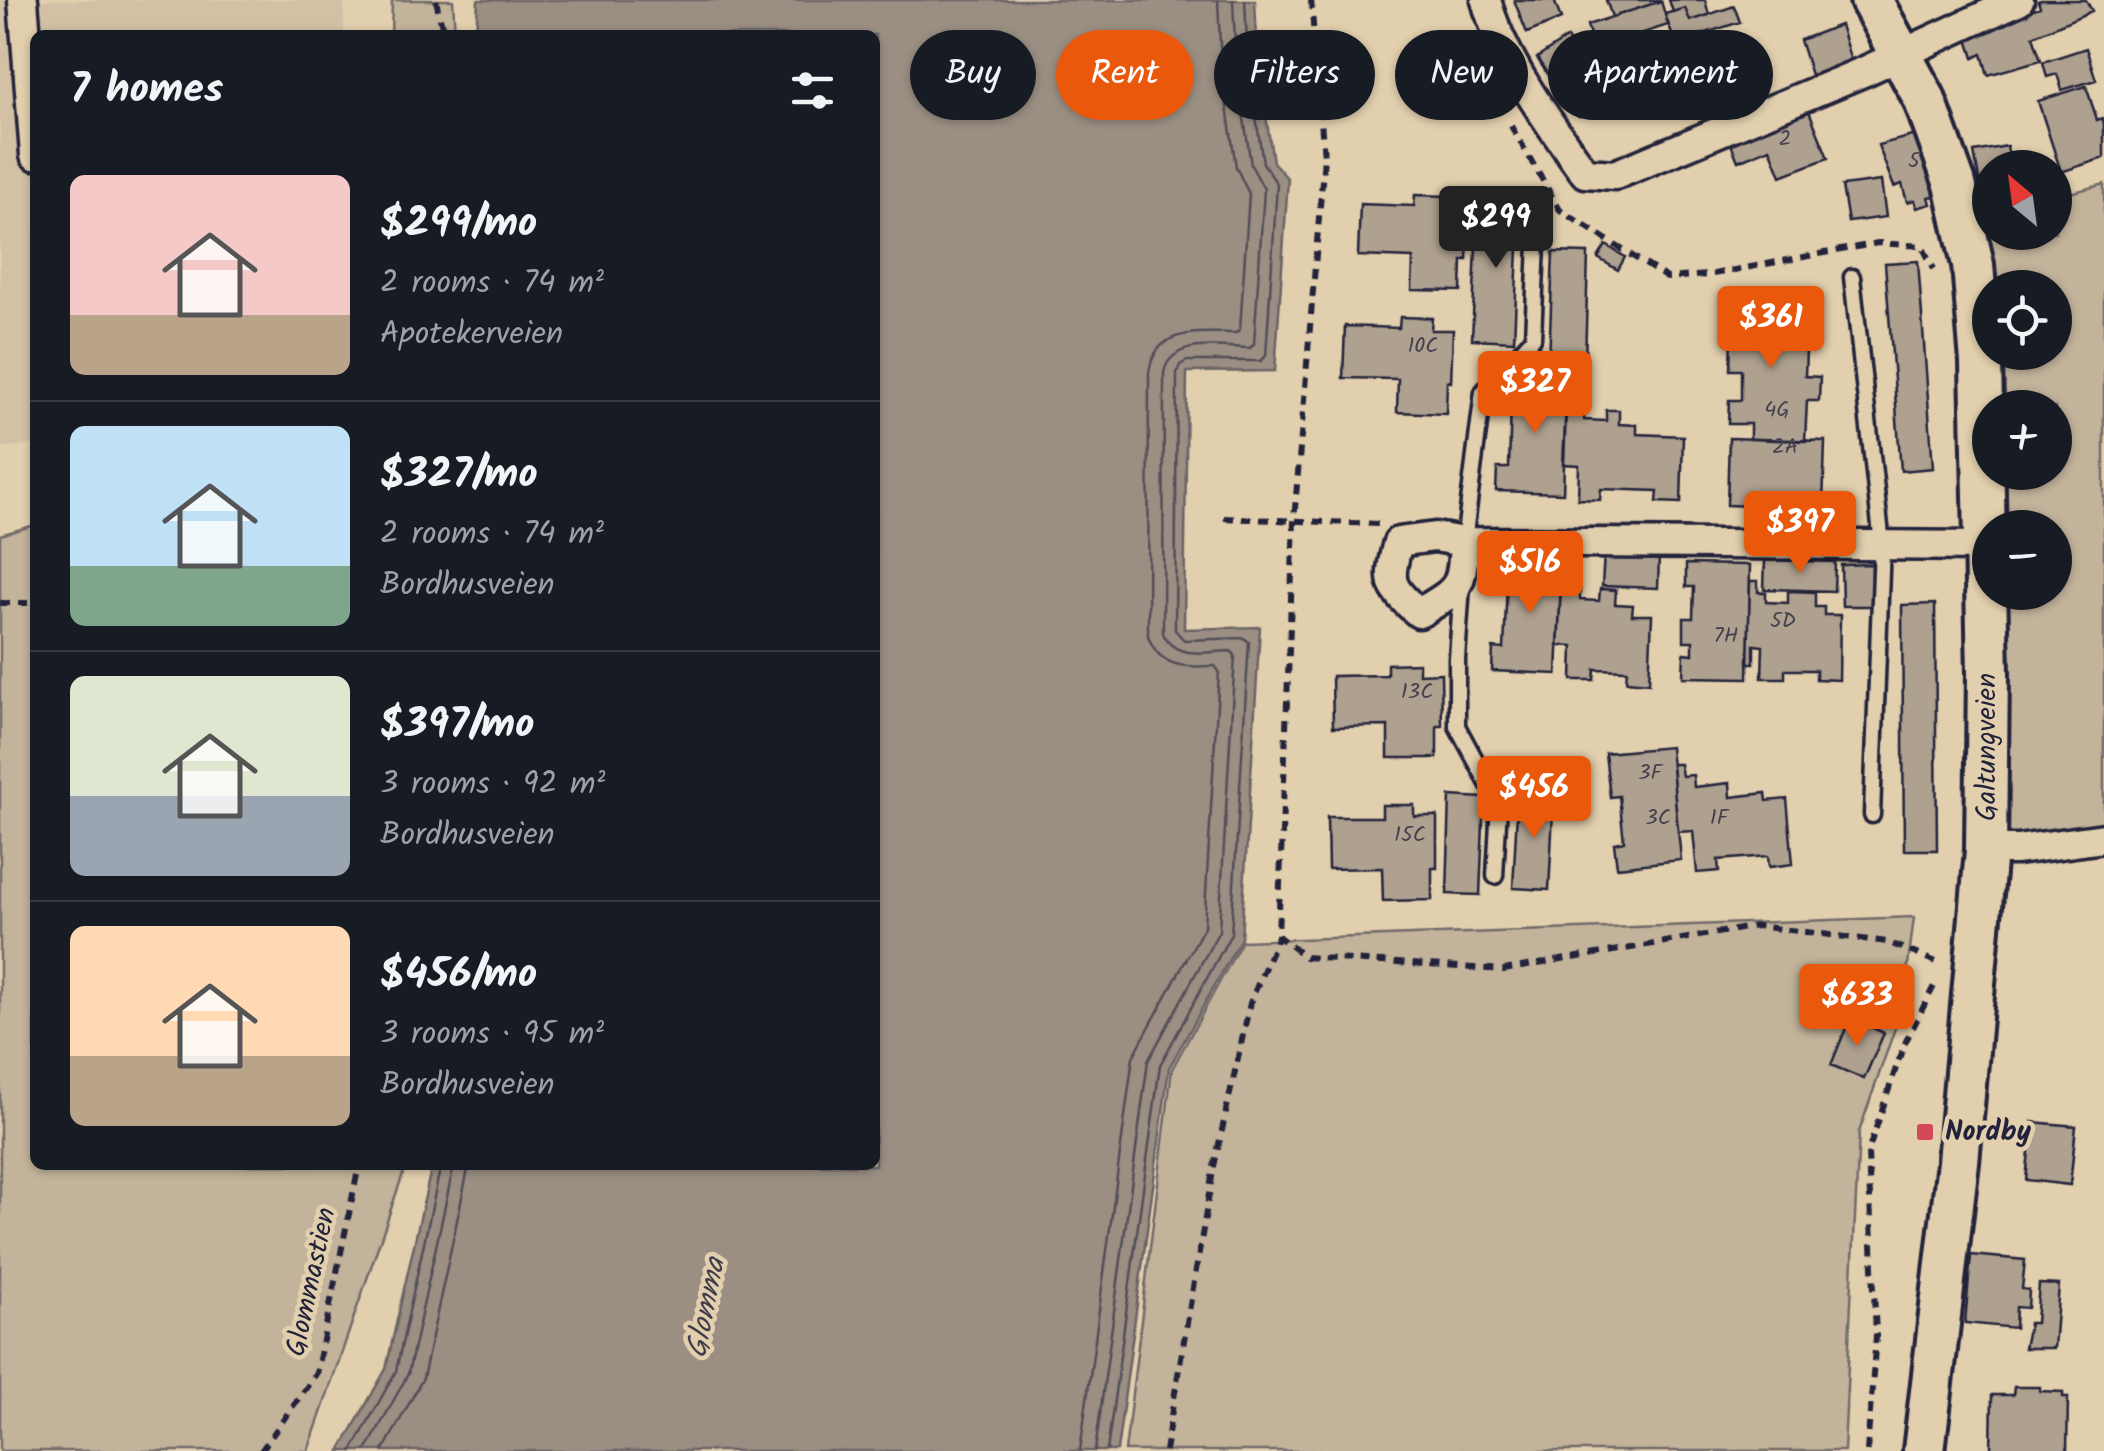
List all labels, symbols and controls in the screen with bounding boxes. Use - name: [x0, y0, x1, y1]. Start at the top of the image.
- chip: Buy: [910, 30, 1036, 120]
- chip: Rent: [1056, 30, 1194, 120]
- chip: Filters: [1214, 30, 1375, 120]
- chip: New: [1395, 30, 1528, 120]
- chip: Apartment: [1548, 30, 1773, 120]
- text: 7 homes: [70, 57, 223, 124]
- icon: filters: [785, 63, 840, 118]
- house number: 2: [1779, 122, 1791, 157]
- house number: 5: [1908, 144, 1921, 179]
- north arrow: [1972, 150, 2072, 250]
- map controls: [1972, 150, 2072, 610]
- pin: $299: [1437, 186, 1555, 271]
- text: $299/mo: [380, 191, 537, 258]
- text: $299: [1461, 193, 1531, 244]
- icon: home: [150, 215, 270, 335]
- text: 2 rooms · 74 m²: [380, 258, 604, 309]
- button: locate: [1972, 270, 2072, 370]
- pin: $361: [1712, 286, 1830, 371]
- text: $361: [1739, 293, 1803, 344]
- text: Apotekerveien: [380, 309, 563, 360]
- house number: 10C: [1407, 329, 1439, 364]
- pin: $327: [1476, 351, 1594, 436]
- text: $327: [1500, 358, 1570, 409]
- button: +: [1972, 390, 2072, 490]
- house number: 4G: [1764, 393, 1790, 428]
- house number: 2A: [1772, 430, 1798, 465]
- text: $327/mo: [380, 442, 538, 509]
- icon: home: [150, 466, 270, 586]
- pin: $397: [1741, 491, 1859, 576]
- text: $397: [1766, 498, 1834, 549]
- text: 2 rooms · 74 m²: [380, 509, 604, 560]
- button: −: [1972, 510, 2072, 610]
- pin: $516: [1471, 531, 1589, 616]
- text: $516: [1499, 538, 1561, 589]
- text: Bordhusveien: [380, 560, 555, 611]
- house number: 5D: [1770, 604, 1796, 639]
- house number: 7H: [1714, 619, 1738, 654]
- street label: Galtungveien: [1965, 673, 2010, 821]
- house number: 13C: [1401, 675, 1433, 710]
- text: $397/mo: [380, 692, 534, 759]
- icon: home: [150, 716, 270, 836]
- pin: $456: [1475, 756, 1593, 841]
- house number: 3F: [1638, 756, 1664, 791]
- text: 3 rooms · 92 m²: [380, 759, 605, 810]
- text: $456: [1499, 763, 1569, 814]
- house number: 3C: [1645, 801, 1671, 836]
- house number: 1F: [1710, 801, 1730, 836]
- text: Bordhusveien: [380, 810, 555, 861]
- house number: 15C: [1394, 818, 1426, 853]
- text: $456/mo: [380, 942, 537, 1009]
- pin: $633: [1798, 964, 1916, 1049]
- icon: home: [150, 966, 270, 1086]
- text: $633: [1821, 971, 1893, 1022]
- text: 3 rooms · 95 m²: [380, 1009, 604, 1060]
- text: Bordhusveien: [380, 1060, 555, 1111]
- place label: Nordby: [1945, 1110, 2032, 1155]
- marker: Nordby: [1914, 1121, 1936, 1143]
- street label: Glommastien: [274, 1203, 350, 1361]
- water label: Glomma: [674, 1252, 741, 1362]

